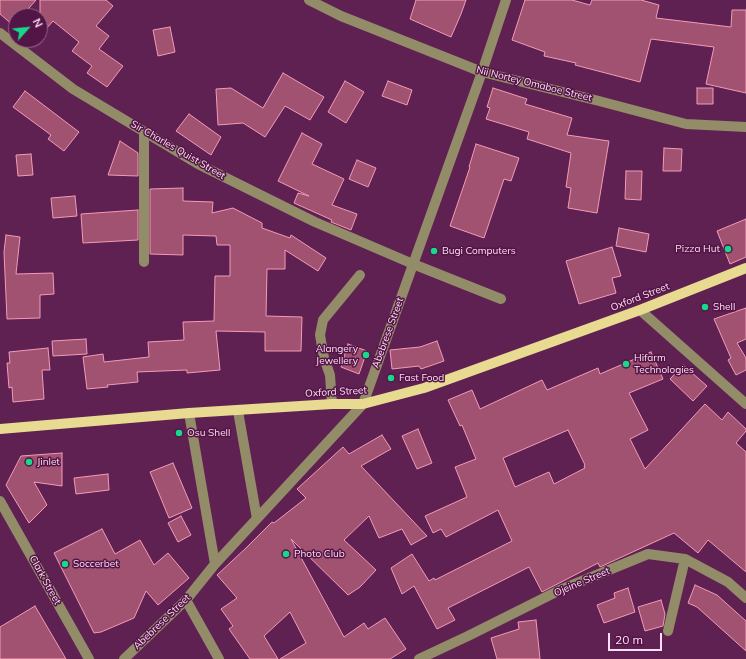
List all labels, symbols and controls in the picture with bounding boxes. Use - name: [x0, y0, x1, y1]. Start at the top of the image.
- north arrow: [8, 8, 48, 48]
- text: N: [30, 16, 46, 30]
- street label: Nii Nortey Omaboe Street: [475, 64, 593, 104]
- street label: Sir Charles Quist Street: [129, 118, 227, 182]
- place label: Pizza Hut: [675, 243, 720, 255]
- marker: Pizza Hut: [723, 244, 733, 254]
- place label: Bugi Computers: [442, 245, 516, 257]
- marker: Bugi Computers: [429, 246, 439, 256]
- street label: Oxford Street: [609, 280, 671, 314]
- street label: Abebrese Street: [370, 296, 406, 370]
- place label: Shell: [713, 301, 735, 313]
- marker: Shell: [700, 302, 710, 312]
- place label: Alangery Jewellery: [316, 343, 358, 366]
- marker: Alangery Jewellery: [361, 350, 371, 360]
- place label: Hifarm Technologies: [634, 352, 694, 376]
- marker: Hifarm Technologies: [621, 359, 631, 369]
- place label: Fast Food: [399, 372, 444, 384]
- marker: Fast Food: [386, 373, 396, 383]
- street label: Oxford Street: [305, 384, 367, 400]
- place label: Osu Shell: [187, 427, 230, 439]
- marker: Osu Shell: [174, 428, 184, 438]
- place label: Jinlet: [37, 456, 60, 468]
- marker: Jinlet: [24, 457, 34, 467]
- place label: Photo Club: [294, 548, 345, 560]
- marker: Photo Club: [281, 549, 291, 559]
- street label: Clark Street: [27, 553, 63, 607]
- place label: Soccerbet: [73, 558, 119, 570]
- marker: Soccerbet: [60, 559, 70, 569]
- street label: Ojeine Street: [552, 565, 612, 599]
- street label: Abebrese Street: [131, 592, 193, 652]
- scale bar: [610, 625, 664, 651]
- text: 20 m: [615, 632, 643, 647]

